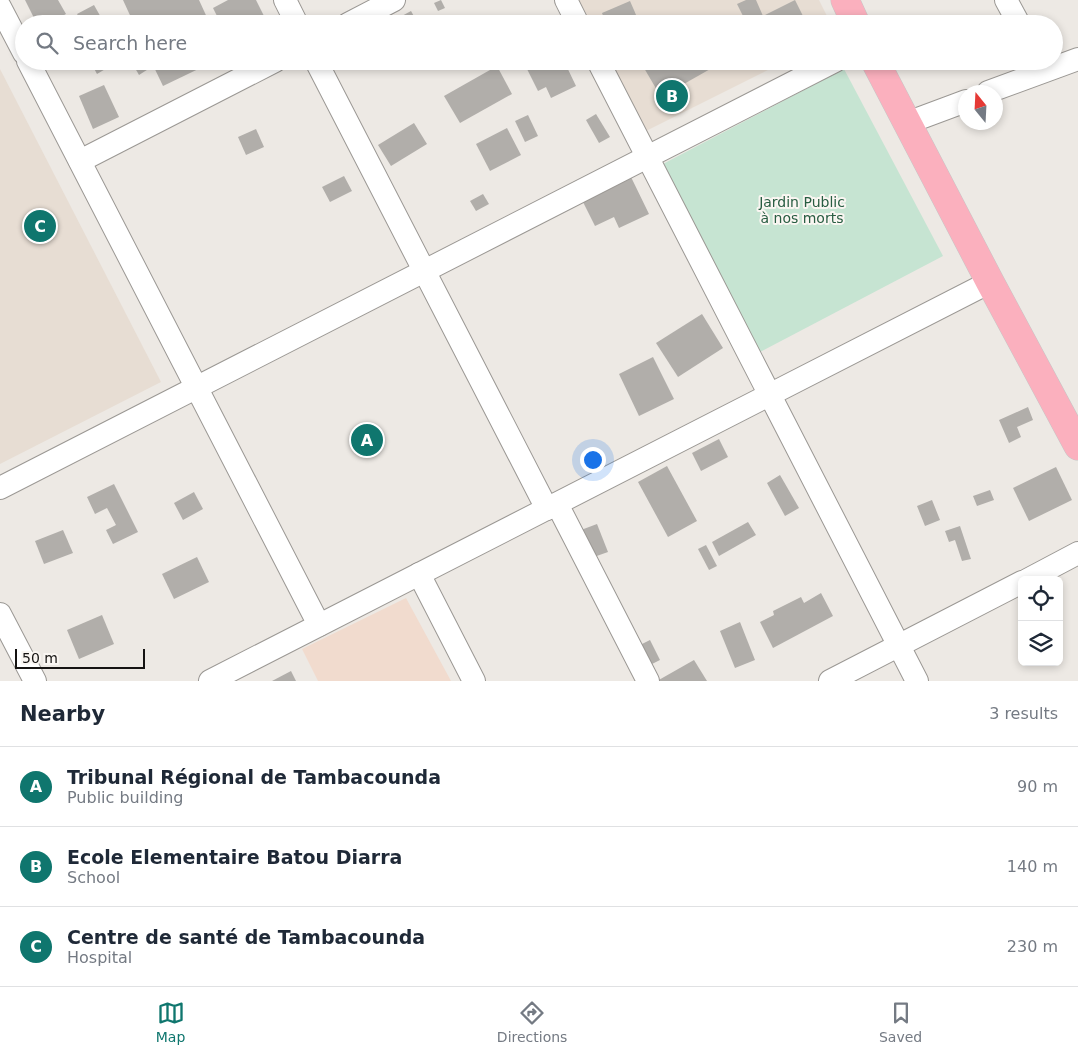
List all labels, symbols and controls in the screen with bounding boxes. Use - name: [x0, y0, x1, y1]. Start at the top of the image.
- search box: [15, 15, 1063, 70]
- icon: search: [33, 29, 61, 57]
- text: Search here: [73, 32, 187, 54]
- pin: B: [656, 77, 688, 115]
- north arrow: [958, 85, 1003, 130]
- park label: Jardin Public à nos morts: [758, 194, 845, 226]
- pin: C: [24, 207, 56, 245]
- pin: A: [351, 421, 383, 459]
- your location: [580, 447, 606, 473]
- map controls: [1018, 576, 1063, 666]
- button: locate: [1018, 576, 1063, 621]
- button: layers: [1018, 621, 1063, 666]
- scale bar: [15, 646, 145, 669]
- text: 50 m: [22, 650, 58, 666]
- text: Nearby: [20, 702, 105, 726]
- text: 3 results: [989, 704, 1058, 723]
- text: Tribunal Régional de Tambacounda: [67, 766, 441, 788]
- text: A: [30, 777, 42, 796]
- text: 90 m: [1017, 777, 1058, 796]
- text: Public building: [67, 788, 184, 807]
- text: Ecole Elementaire Batou Diarra: [67, 846, 402, 868]
- text: B: [30, 857, 42, 876]
- text: 140 m: [1007, 857, 1058, 876]
- text: School: [67, 868, 120, 887]
- text: Centre de santé de Tambacounda: [67, 926, 425, 948]
- text: C: [30, 937, 42, 956]
- text: 230 m: [1007, 937, 1058, 956]
- text: Hospital: [67, 948, 132, 967]
- tab: Map: [156, 999, 185, 1045]
- tab: Directions: [497, 999, 567, 1045]
- tab: Saved: [879, 999, 922, 1045]

